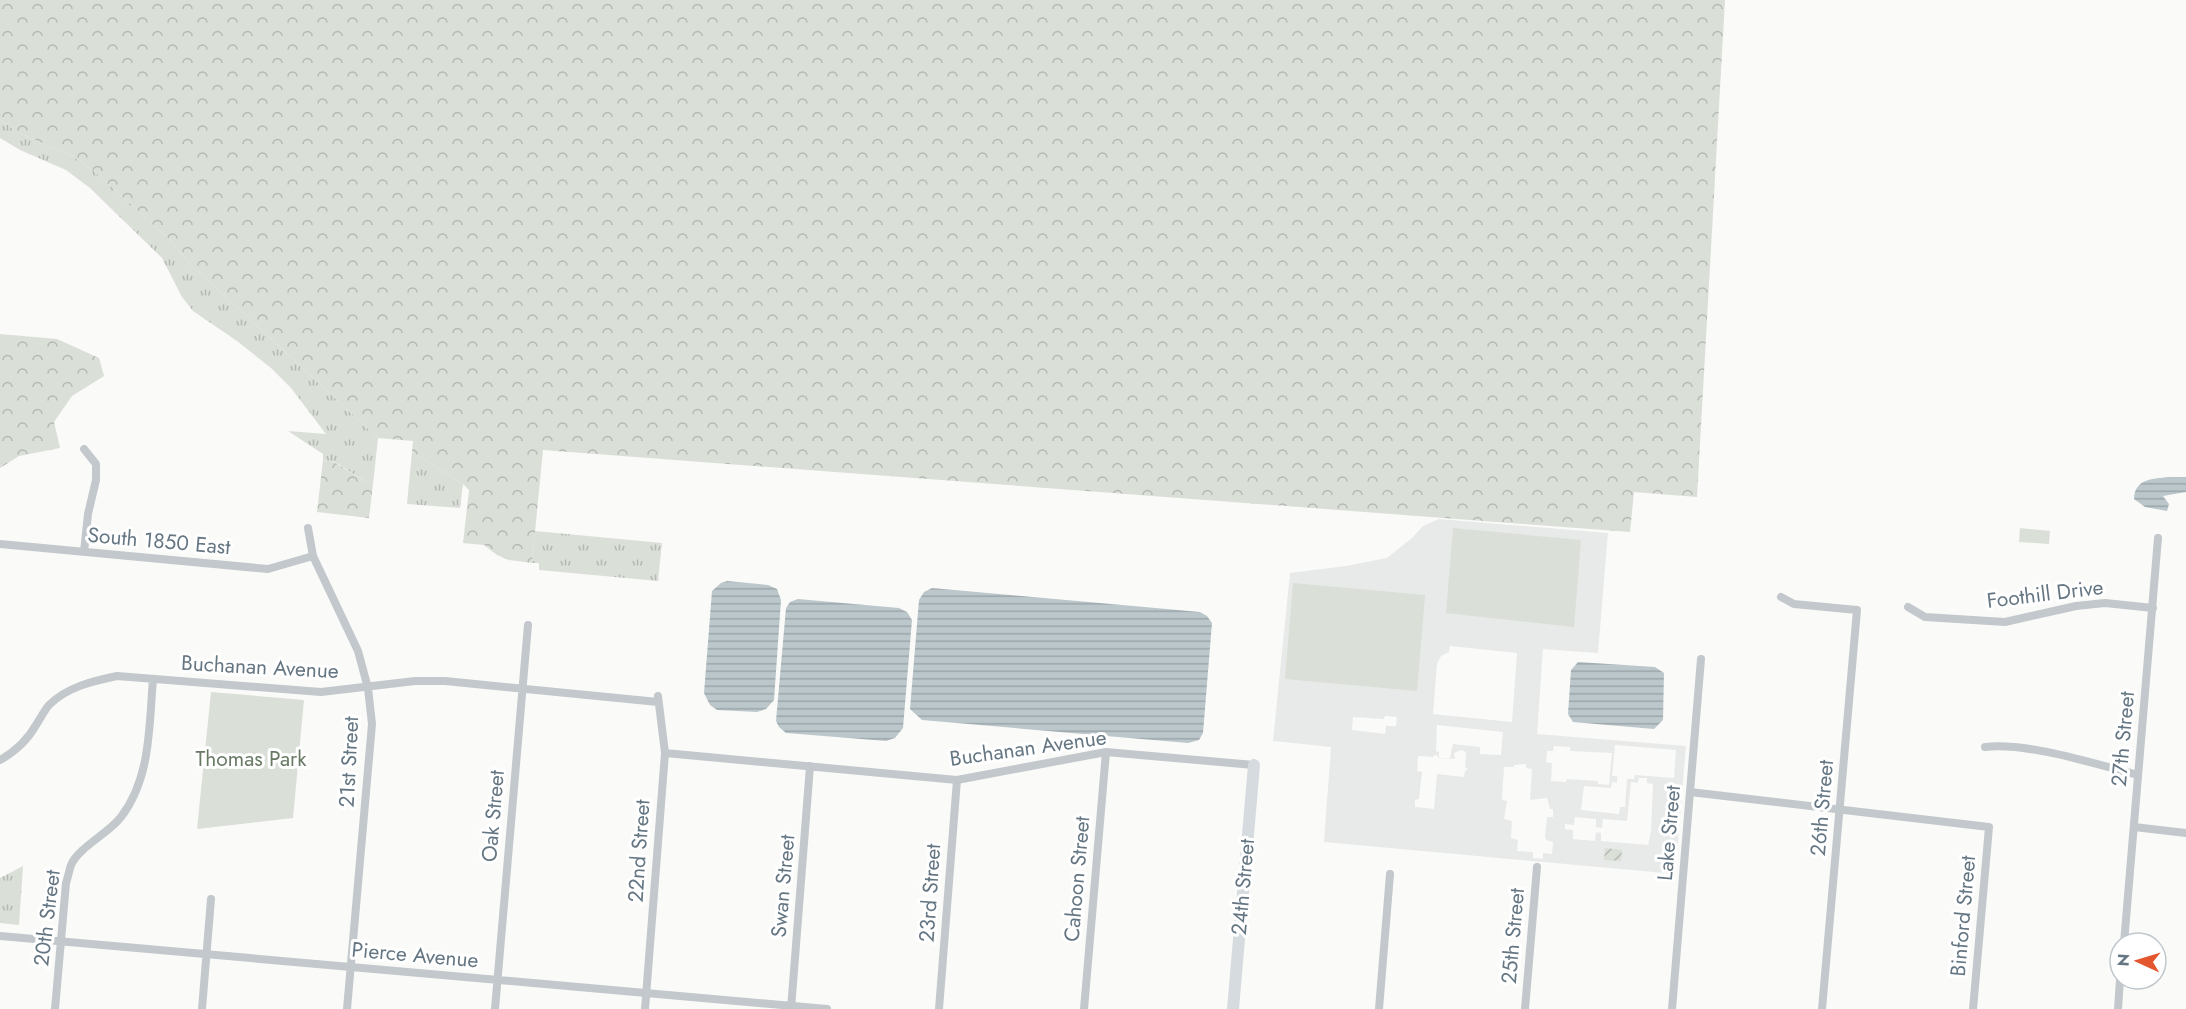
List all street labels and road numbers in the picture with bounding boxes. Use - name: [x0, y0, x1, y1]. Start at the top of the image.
- street label: South 1850 East: [86, 520, 232, 562]
- street label: Foothill Drive: [1985, 572, 2105, 616]
- street label: Buchanan Avenue: [180, 648, 340, 686]
- street label: 27th Street: [2104, 690, 2142, 788]
- street label: 21st Street: [332, 716, 366, 808]
- street label: Buchanan Avenue: [948, 722, 1108, 774]
- street label: 26th Street: [1803, 759, 1841, 857]
- street label: Oak Street: [474, 769, 512, 863]
- street label: Lake Street: [1650, 784, 1688, 882]
- street label: 22nd Street: [620, 798, 658, 904]
- street label: Cahoon Street: [1057, 815, 1097, 943]
- street label: Swan Street: [764, 833, 802, 939]
- street label: 24th Street: [1224, 838, 1262, 936]
- street label: 23rd Street: [912, 843, 948, 943]
- street label: Binford Street: [1943, 854, 1983, 978]
- street label: 20th Street: [26, 868, 68, 968]
- street label: 25th Street: [1494, 887, 1532, 985]
- street label: Pierce Avenue: [350, 935, 480, 976]

